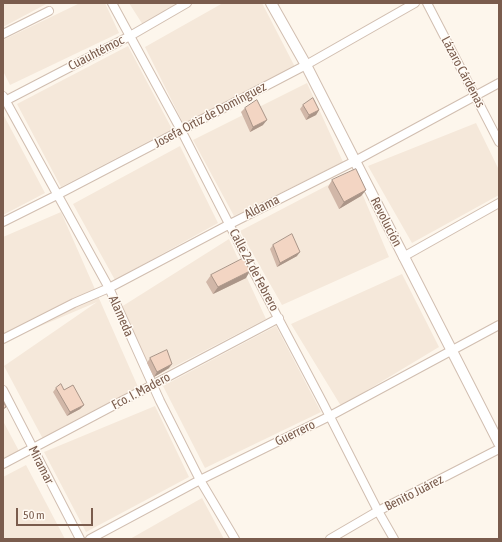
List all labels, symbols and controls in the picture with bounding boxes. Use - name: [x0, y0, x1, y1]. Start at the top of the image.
- street label: Cuauhtémoc: [65, 32, 127, 74]
- street label: Lázaro Cárdenas: [438, 34, 488, 110]
- street label: Josefa Ortiz de Domínguez: [151, 79, 269, 151]
- street label: Aldama: [242, 192, 282, 222]
- street label: Revolución: [367, 195, 405, 249]
- street label: Calle 24 de Febrero: [226, 226, 282, 314]
- street label: Alameda: [105, 293, 137, 339]
- street label: Fco. I. Madero: [109, 369, 173, 413]
- street label: Guerrero: [272, 417, 318, 449]
- street label: Miramar: [25, 443, 57, 487]
- street label: Benito Juárez: [382, 472, 446, 514]
- scale bar: [18, 500, 95, 526]
- text: 50 m: [23, 508, 45, 522]

